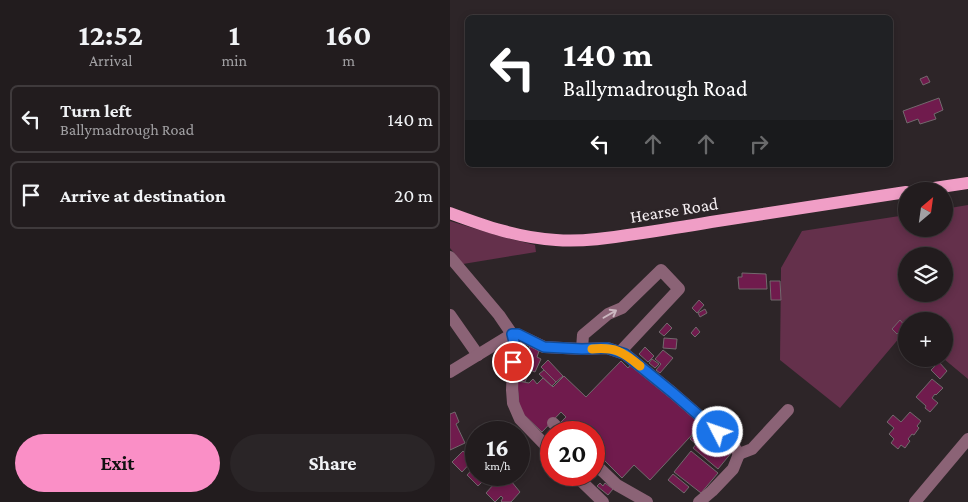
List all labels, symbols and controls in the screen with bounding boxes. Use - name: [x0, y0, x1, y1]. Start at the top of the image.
- text: 12:52: [79, 18, 143, 51]
- text: 1: [229, 18, 240, 51]
- text: 160: [326, 18, 371, 51]
- icon: left: [480, 35, 545, 100]
- text: 140 m: [563, 35, 653, 74]
- text: Arrival: [89, 52, 133, 69]
- text: min: [221, 52, 247, 69]
- text: m: [342, 52, 355, 69]
- text: Ballymadrough Road: [563, 76, 748, 101]
- text: Turn left: [60, 100, 132, 121]
- icon: left: [17, 105, 45, 133]
- text: 140 m: [387, 109, 433, 130]
- text: Ballymadrough Road: [60, 121, 194, 138]
- icon: left: [586, 130, 614, 158]
- icon: ahead: [639, 130, 667, 158]
- icon: ahead: [692, 130, 720, 158]
- icon: right: [745, 130, 773, 158]
- icon: arrive: [17, 181, 45, 209]
- north arrow: [898, 182, 952, 238]
- map controls: [898, 182, 953, 367]
- text: Arrive at destination: [60, 185, 226, 206]
- text: 20 m: [394, 185, 433, 206]
- street label: Hearse Road: [628, 193, 720, 227]
- button: layers: [898, 247, 953, 302]
- one-way arrow: [602, 309, 616, 319]
- button: +: [898, 312, 953, 367]
- pin: [492, 341, 534, 383]
- icon: arrive: [499, 348, 527, 376]
- position arrow: [691, 405, 743, 457]
- speed limit sign: 20: [540, 421, 605, 486]
- button: Exit: [15, 434, 220, 492]
- button: Share: [230, 434, 435, 492]
- text: 16: [486, 434, 509, 461]
- text: km/h: [485, 459, 510, 473]

